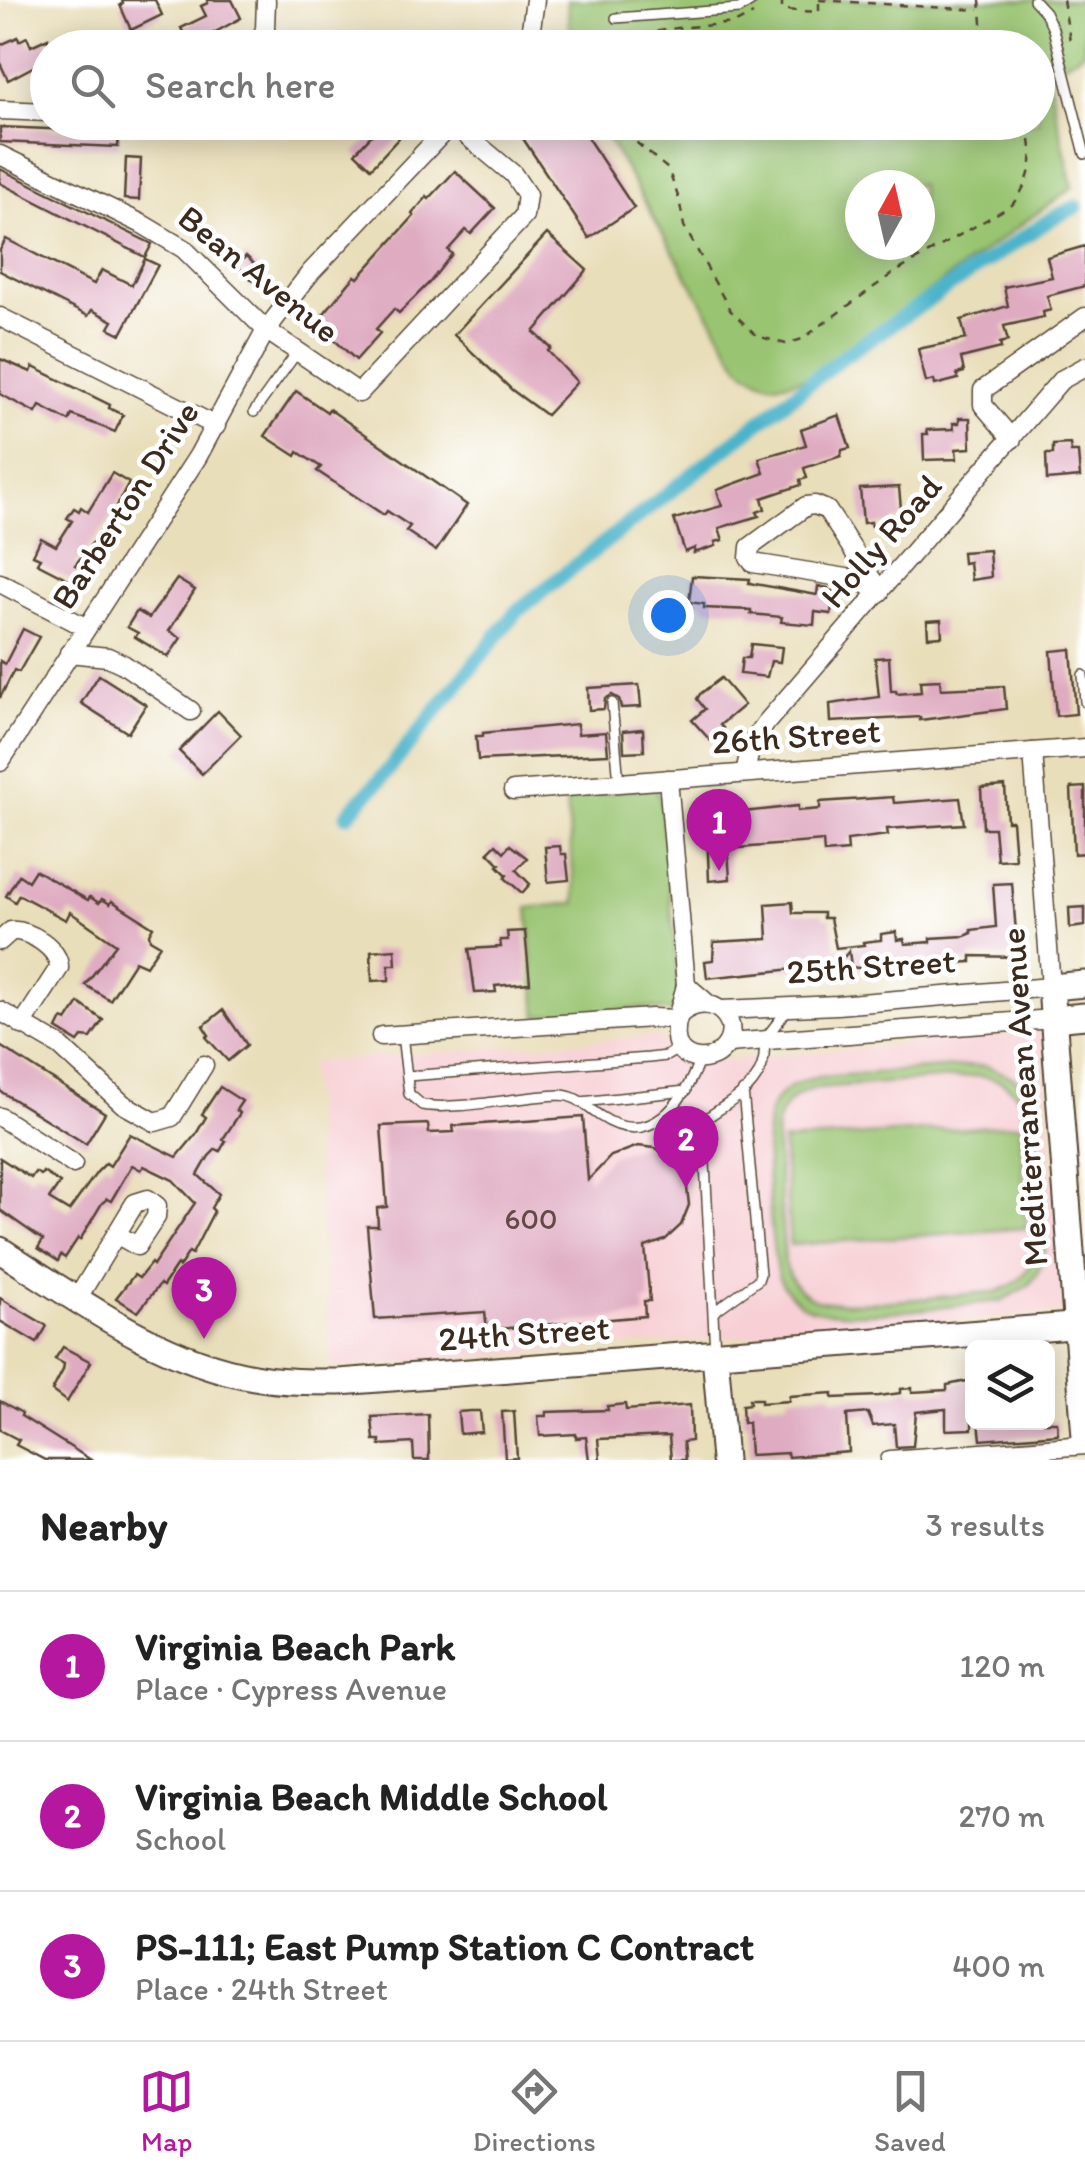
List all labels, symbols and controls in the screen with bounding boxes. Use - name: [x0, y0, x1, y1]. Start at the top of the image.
- search box: [30, 30, 1055, 140]
- icon: search: [65, 58, 120, 113]
- text: Search here: [145, 62, 336, 108]
- north arrow: [845, 170, 935, 260]
- street label: Bean Avenue: [170, 196, 348, 352]
- street label: Barberton Drive: [42, 393, 208, 617]
- street label: Holly Road: [812, 466, 950, 616]
- your location: [643, 590, 694, 641]
- street label: 26th Street: [710, 709, 882, 763]
- pin: 1: [686, 788, 752, 871]
- street label: Mediterranean Avenue: [991, 926, 1057, 1268]
- street label: 25th Street: [785, 939, 957, 993]
- pin: 2: [654, 1106, 718, 1188]
- house number: 600: [505, 1200, 557, 1237]
- pin: 3: [172, 1256, 236, 1339]
- street label: 24th Street: [437, 1306, 611, 1360]
- map controls: [965, 1340, 1055, 1430]
- button: layers: [965, 1340, 1055, 1430]
- text: Nearby: [40, 1500, 167, 1551]
- text: 3 results: [925, 1506, 1045, 1544]
- text: Virginia Beach Park: [135, 1624, 455, 1670]
- text: 1: [65, 1647, 80, 1685]
- text: 120 m: [959, 1647, 1045, 1685]
- text: Place · Cypress Avenue: [135, 1670, 447, 1708]
- text: Virginia Beach Middle School: [135, 1774, 607, 1820]
- text: 2: [64, 1797, 81, 1835]
- text: 270 m: [958, 1797, 1045, 1835]
- text: School: [135, 1820, 226, 1858]
- text: PS-111; East Pump Station C Contract: [135, 1924, 754, 1970]
- text: 3: [64, 1947, 81, 1985]
- text: 400 m: [952, 1947, 1045, 1985]
- text: Place · 24th Street: [135, 1970, 388, 2008]
- tab: Map: [139, 2064, 194, 2158]
- tab: Directions: [473, 2064, 596, 2158]
- tab: Saved: [874, 2064, 946, 2158]

